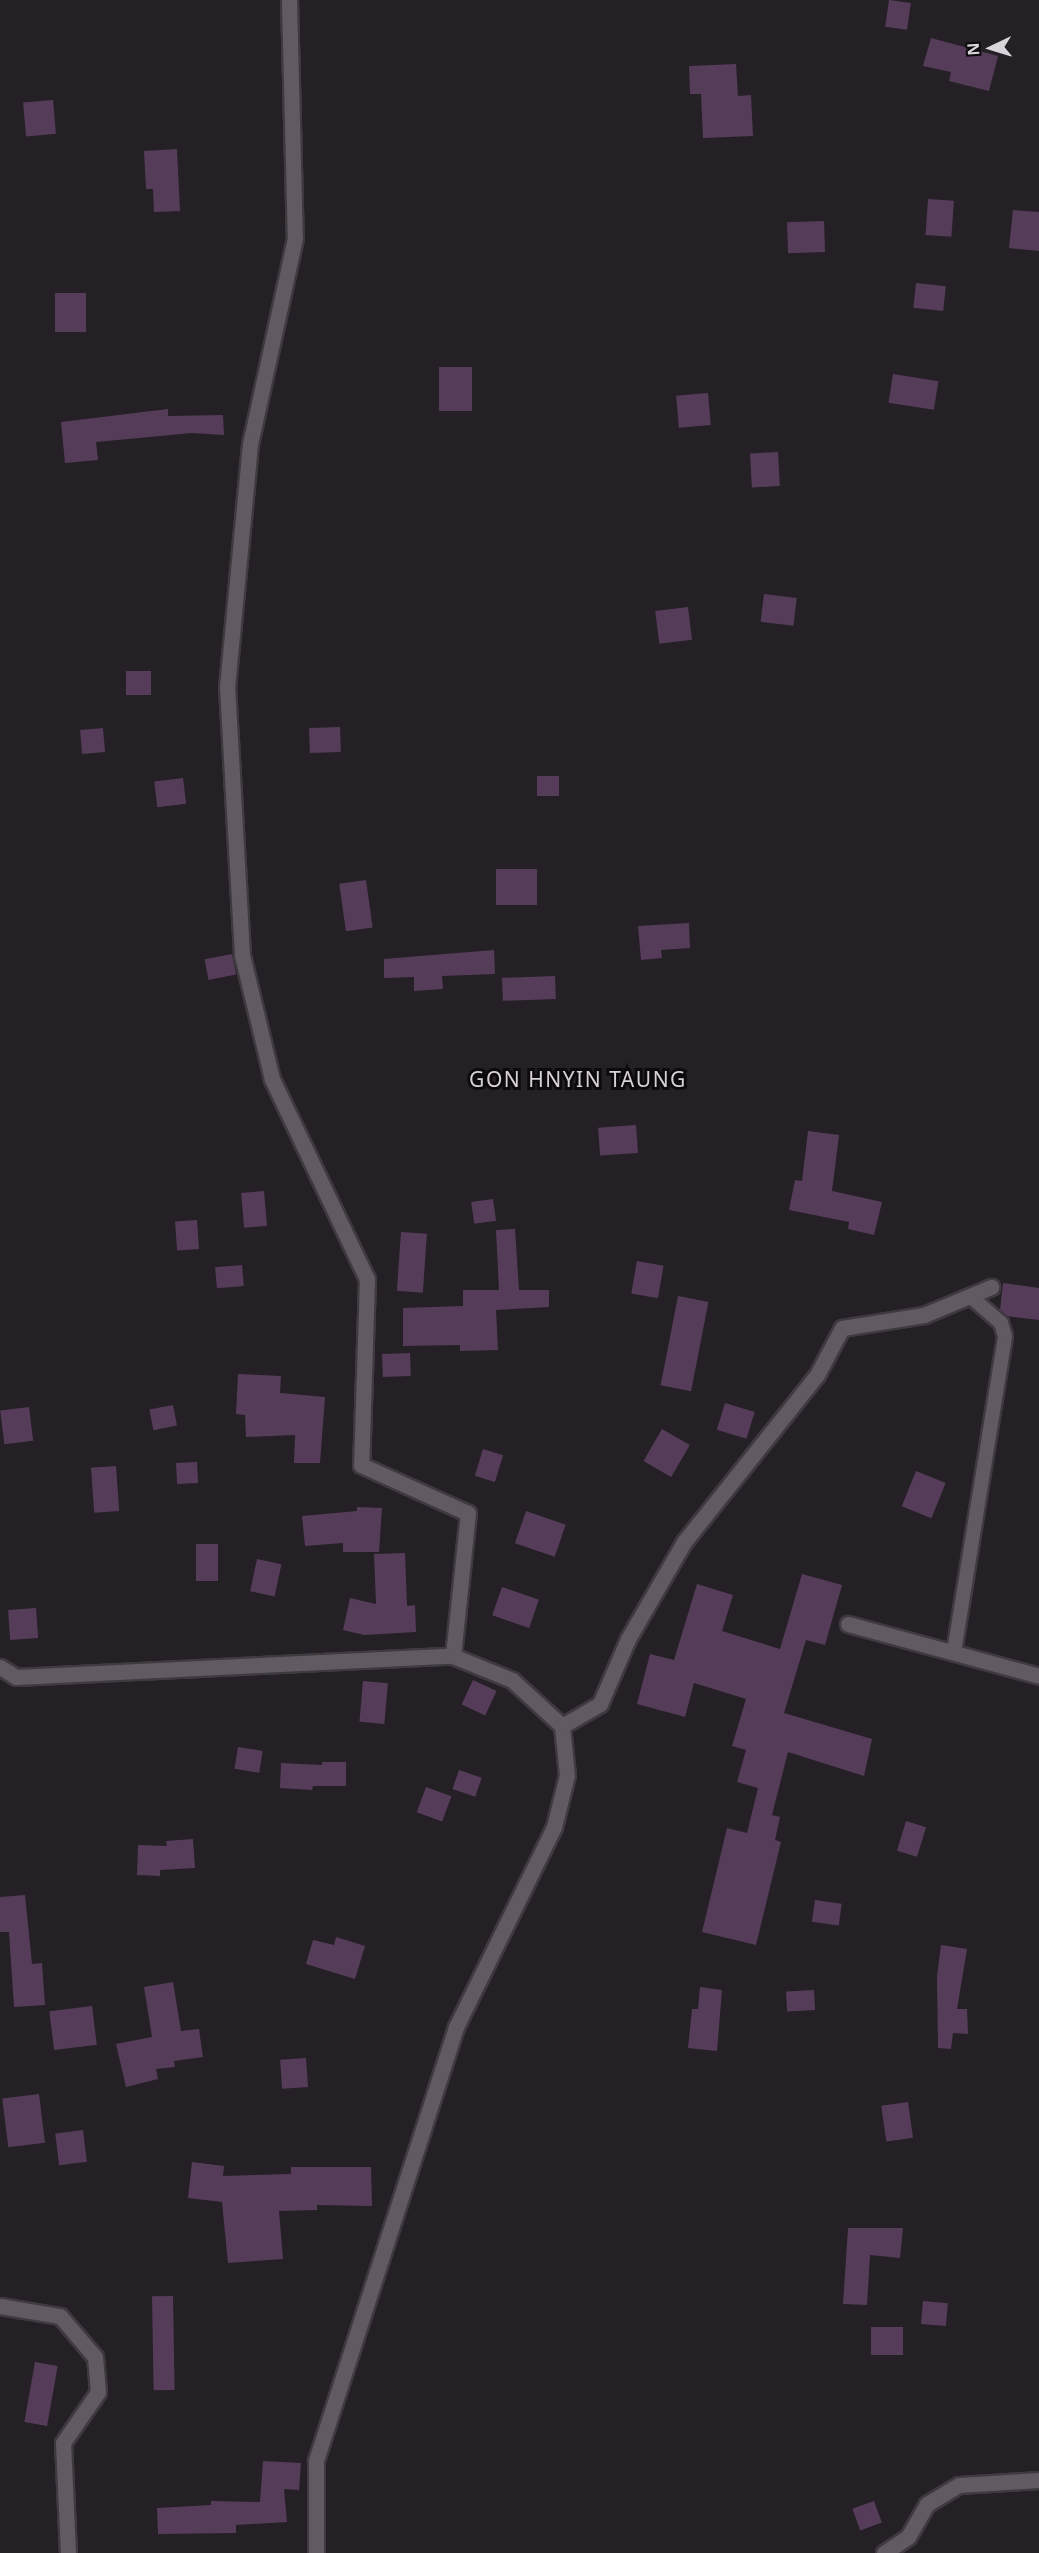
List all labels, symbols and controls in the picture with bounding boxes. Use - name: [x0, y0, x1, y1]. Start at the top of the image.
- north arrow: [961, 18, 1021, 78]
- text: N: [962, 42, 984, 57]
- district label: GON HNYIN TAUNG: [469, 1066, 687, 1092]

